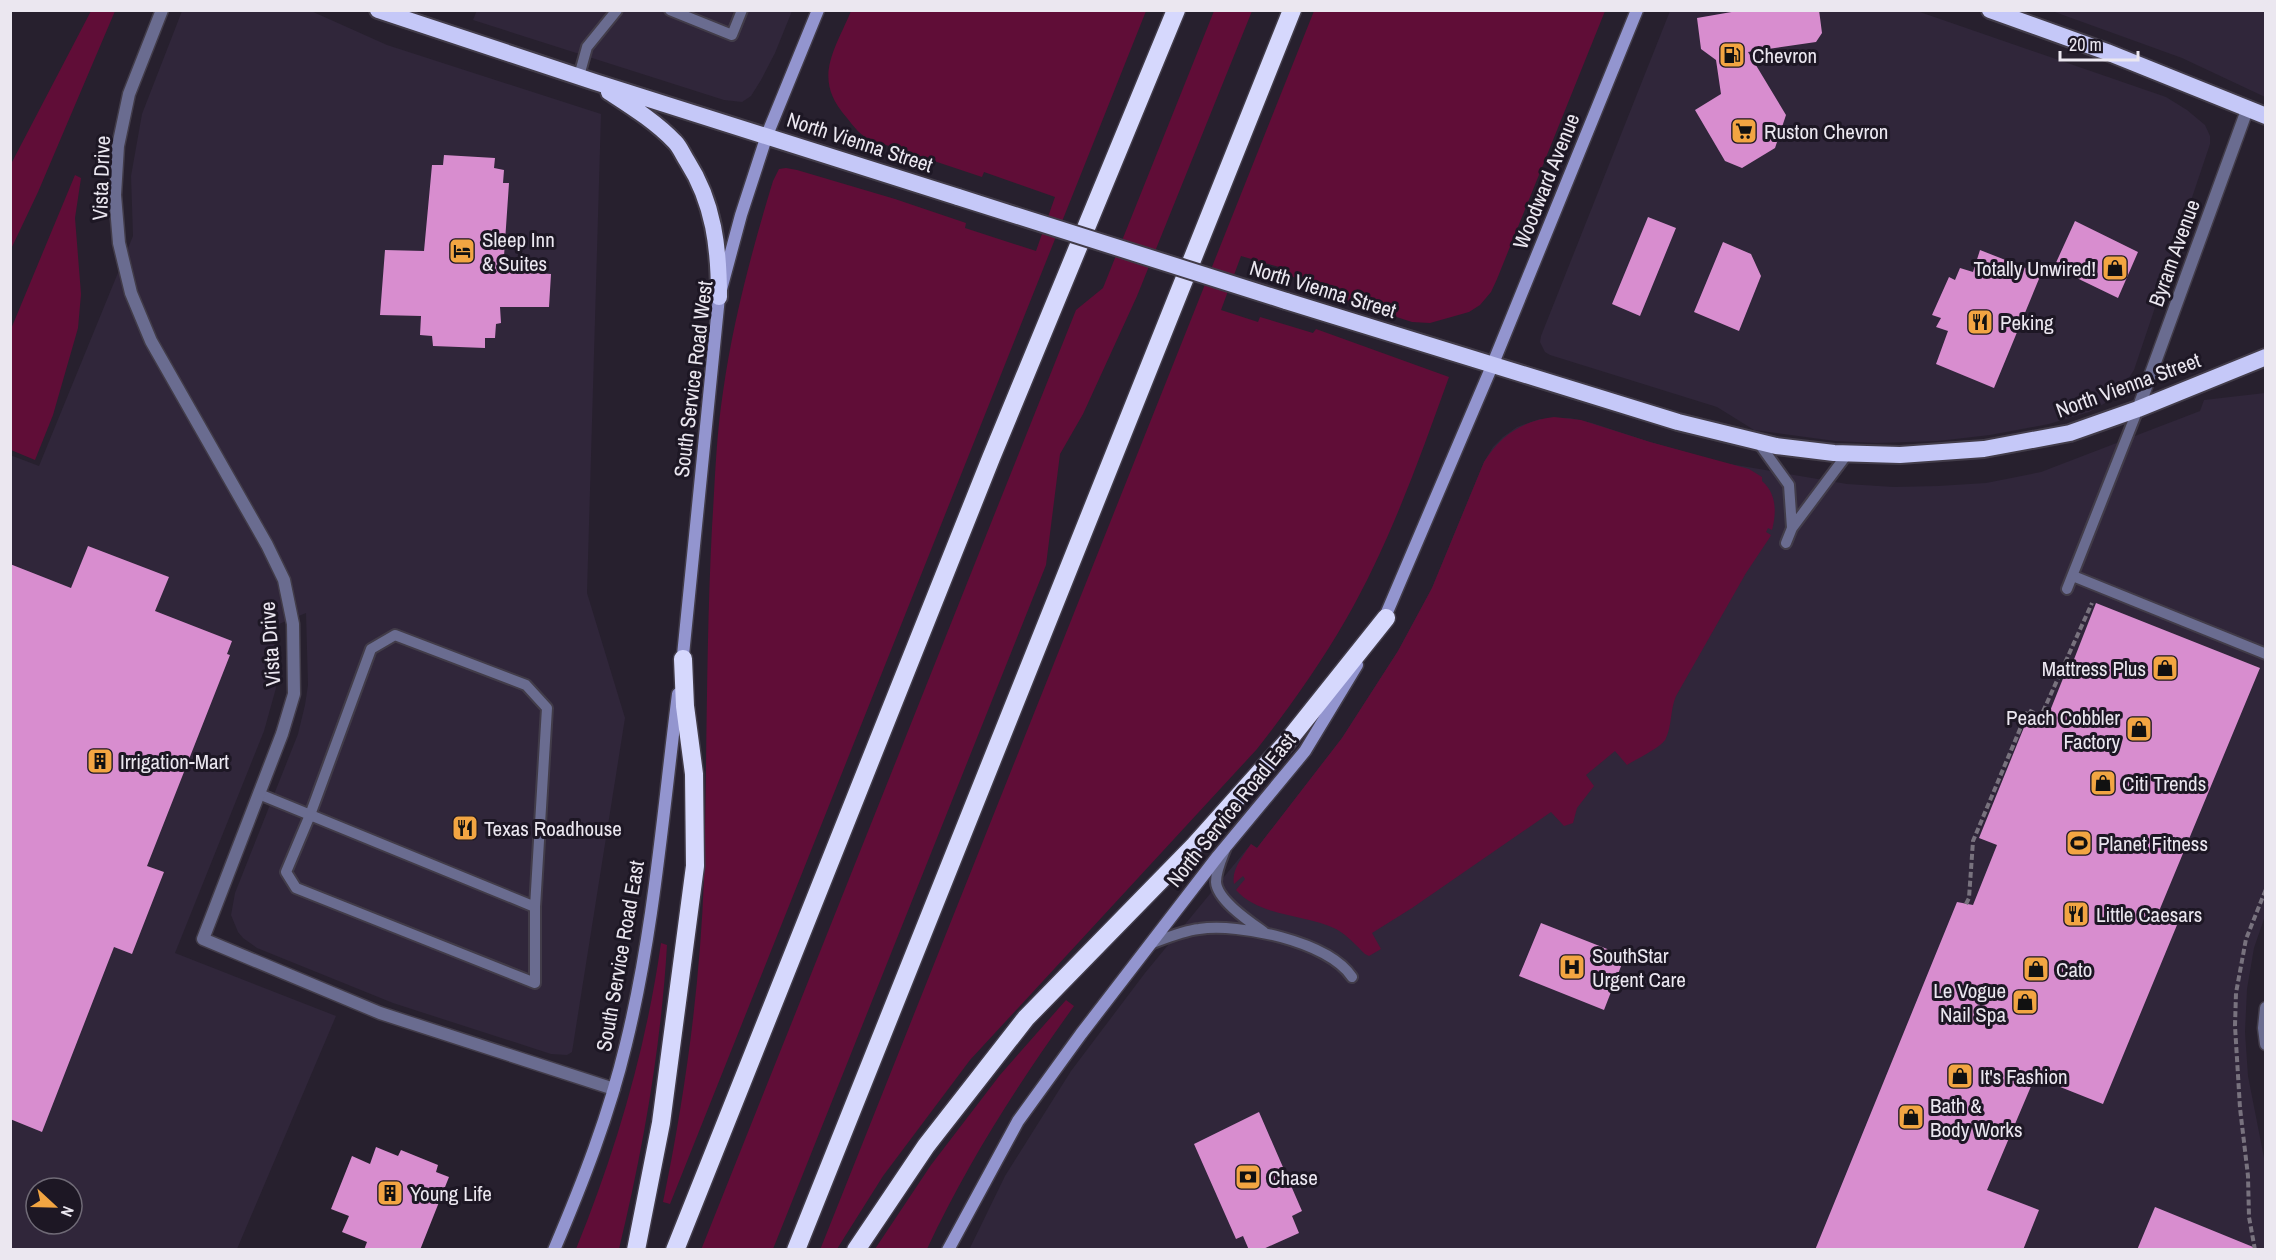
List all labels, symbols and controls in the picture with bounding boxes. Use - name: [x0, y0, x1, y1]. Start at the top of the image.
- scale bar: [2060, 24, 2138, 62]
- text: 20 m: [2069, 32, 2102, 57]
- fuel station icon: Chevron: [1717, 40, 1747, 70]
- place label: Chevron: [1752, 41, 1817, 70]
- street label: North Vienna Street: [783, 105, 937, 179]
- street label: Woodward Avenue: [1506, 109, 1586, 253]
- supermarket icon: Ruston Chevron: [1729, 116, 1759, 146]
- place label: Ruston Chevron: [1764, 117, 1888, 146]
- street label: Vista Drive: [85, 135, 117, 221]
- street label: Byram Avenue: [2141, 196, 2207, 310]
- place label: Sleep Inn & Suites: [482, 225, 555, 278]
- hotel icon: Sleep Inn & Suites: [447, 236, 477, 266]
- street label: North Vienna Street: [1246, 253, 1400, 325]
- shop icon: Totally Unwired!: [2100, 253, 2130, 283]
- place label: Totally Unwired!: [1974, 254, 2096, 283]
- street label: South Service Road West: [667, 279, 719, 479]
- restaurant icon: Peking: [1965, 307, 1995, 337]
- place label: Peking: [2000, 308, 2054, 337]
- street label: North Vienna Street: [2052, 345, 2205, 425]
- street label: Vista Drive: [253, 601, 287, 687]
- shop icon: Mattress Plus: [2150, 653, 2180, 683]
- place label: Mattress Plus: [2042, 654, 2146, 683]
- place label: Peach Cobbler Factory: [2006, 703, 2120, 756]
- shop icon: Peach Cobbler Factory: [2124, 714, 2154, 744]
- street label: North Service Road East: [1160, 727, 1302, 893]
- building icon: Irrigation-Mart: [85, 746, 115, 776]
- place label: Irrigation-Mart: [120, 747, 229, 776]
- shop icon: Citi Trends: [2088, 768, 2118, 798]
- place label: Citi Trends: [2122, 769, 2206, 798]
- restaurant icon: Texas Roadhouse: [450, 813, 480, 843]
- place label: Texas Roadhouse: [484, 814, 622, 843]
- sports icon: Planet Fitness: [2064, 828, 2094, 858]
- place label: Planet Fitness: [2098, 829, 2208, 858]
- street label: South Service Road East: [589, 858, 651, 1054]
- restaurant icon: Little Caesars: [2061, 899, 2091, 929]
- place label: Little Caesars: [2096, 900, 2202, 929]
- place label: SouthStar Urgent Care: [1592, 941, 1686, 994]
- hospital icon: SouthStar Urgent Care: [1557, 952, 1587, 982]
- shop icon: Cato: [2021, 954, 2051, 984]
- place label: Cato: [2056, 955, 2092, 984]
- place label: Le Vogue Nail Spa: [1933, 976, 2006, 1029]
- shop icon: Le Vogue Nail Spa: [2010, 987, 2040, 1017]
- shop icon: It's Fashion: [1945, 1061, 1975, 1091]
- place label: It's Fashion: [1980, 1062, 2068, 1091]
- place label: Bath & Body Works: [1930, 1091, 2023, 1144]
- shop icon: Bath & Body Works: [1896, 1102, 1926, 1132]
- bank icon: Chase: [1233, 1162, 1263, 1192]
- place label: Chase: [1268, 1163, 1318, 1192]
- north arrow: [24, 1176, 84, 1236]
- building icon: Young Life: [375, 1178, 405, 1208]
- place label: Young Life: [410, 1179, 492, 1208]
- text: N: [56, 1203, 80, 1220]

